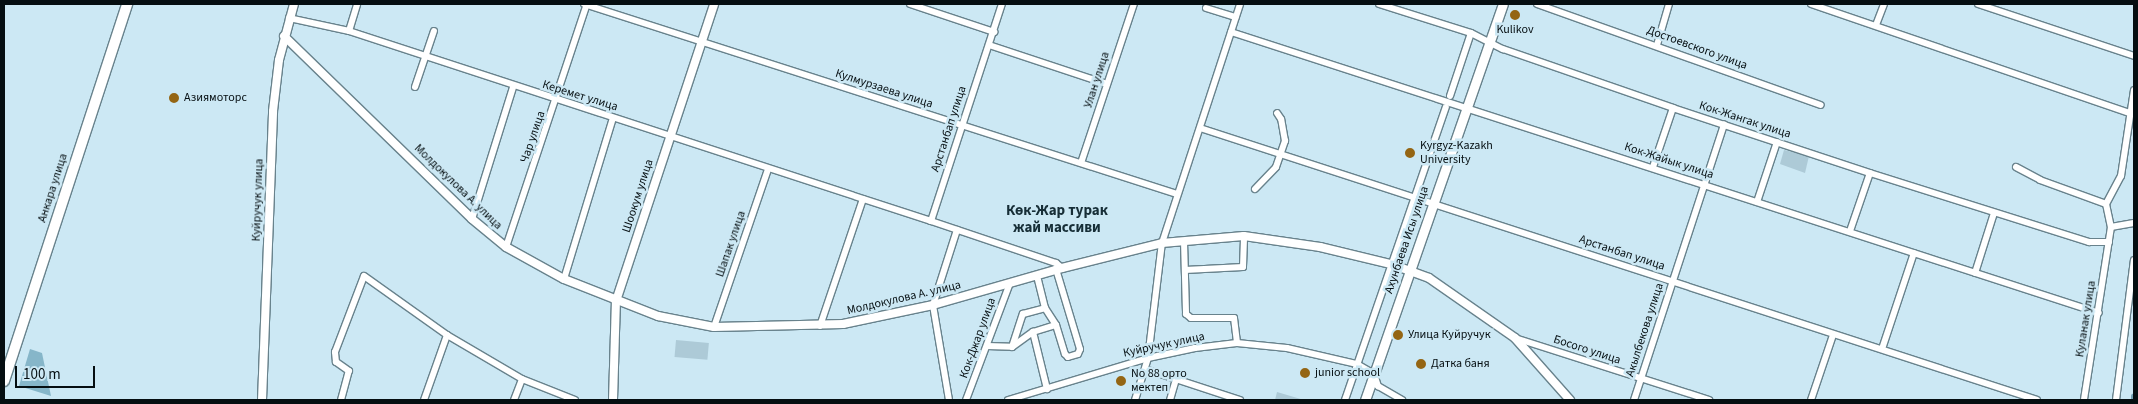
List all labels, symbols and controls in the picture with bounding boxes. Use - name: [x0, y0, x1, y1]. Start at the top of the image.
- marker: Kulikov: [1509, 9, 1521, 21]
- place label: Kulikov: [1496, 23, 1534, 37]
- street label: Достоевского улица: [1645, 23, 1749, 73]
- street label: Улан улица: [1081, 50, 1113, 110]
- street label: Кулмурзаева улица: [833, 66, 935, 112]
- street label: Керемет улица: [540, 78, 620, 114]
- street label: Арстанбап улица: [928, 84, 970, 174]
- place label: Азиямоторс: [184, 91, 247, 105]
- marker: Азиямоторс: [168, 92, 180, 104]
- street label: Кок-Жангак улица: [1697, 98, 1793, 142]
- street label: Чар улица: [517, 109, 549, 165]
- place label: Kyrgyz-Kazakh University: [1420, 139, 1493, 167]
- street label: Кок-Жайык улица: [1623, 140, 1715, 182]
- street label: Молдокулова А. улица: [411, 141, 505, 233]
- marker: Kyrgyz-Kazakh University: [1404, 147, 1416, 159]
- street label: Анкара улица: [35, 152, 71, 224]
- street label: Шоокум улица: [619, 157, 657, 235]
- street label: Куйручук улица: [249, 158, 267, 242]
- street label: Ахунбаева Исы улица: [1382, 185, 1432, 295]
- district label: Көк-Жар турак жай массиви: [1006, 201, 1108, 236]
- street label: Шапак улица: [713, 209, 749, 279]
- street label: Арстанбап улица: [1577, 232, 1667, 274]
- street label: Молдокулова А. улица: [846, 278, 962, 318]
- street label: Куланак улица: [2073, 280, 2099, 358]
- street label: Акылбекова улица: [1623, 281, 1667, 379]
- street label: Кок-Джар улица: [957, 296, 999, 380]
- place label: Улица Куйручук: [1408, 328, 1491, 342]
- street label: Куйручук улица: [1122, 329, 1206, 361]
- marker: Улица Куйручук: [1392, 329, 1404, 341]
- street label: Босого улица: [1552, 332, 1622, 368]
- scale bar: [18, 356, 98, 388]
- place label: Датка баня: [1431, 357, 1490, 371]
- marker: Датка баня: [1415, 358, 1427, 370]
- text: 100 m: [23, 364, 61, 385]
- place label: junior school: [1315, 366, 1380, 380]
- place label: No 88 орто мектеп: [1131, 367, 1187, 395]
- marker: junior school: [1299, 367, 1311, 379]
- marker: No 88 орто мектеп: [1115, 375, 1127, 387]

